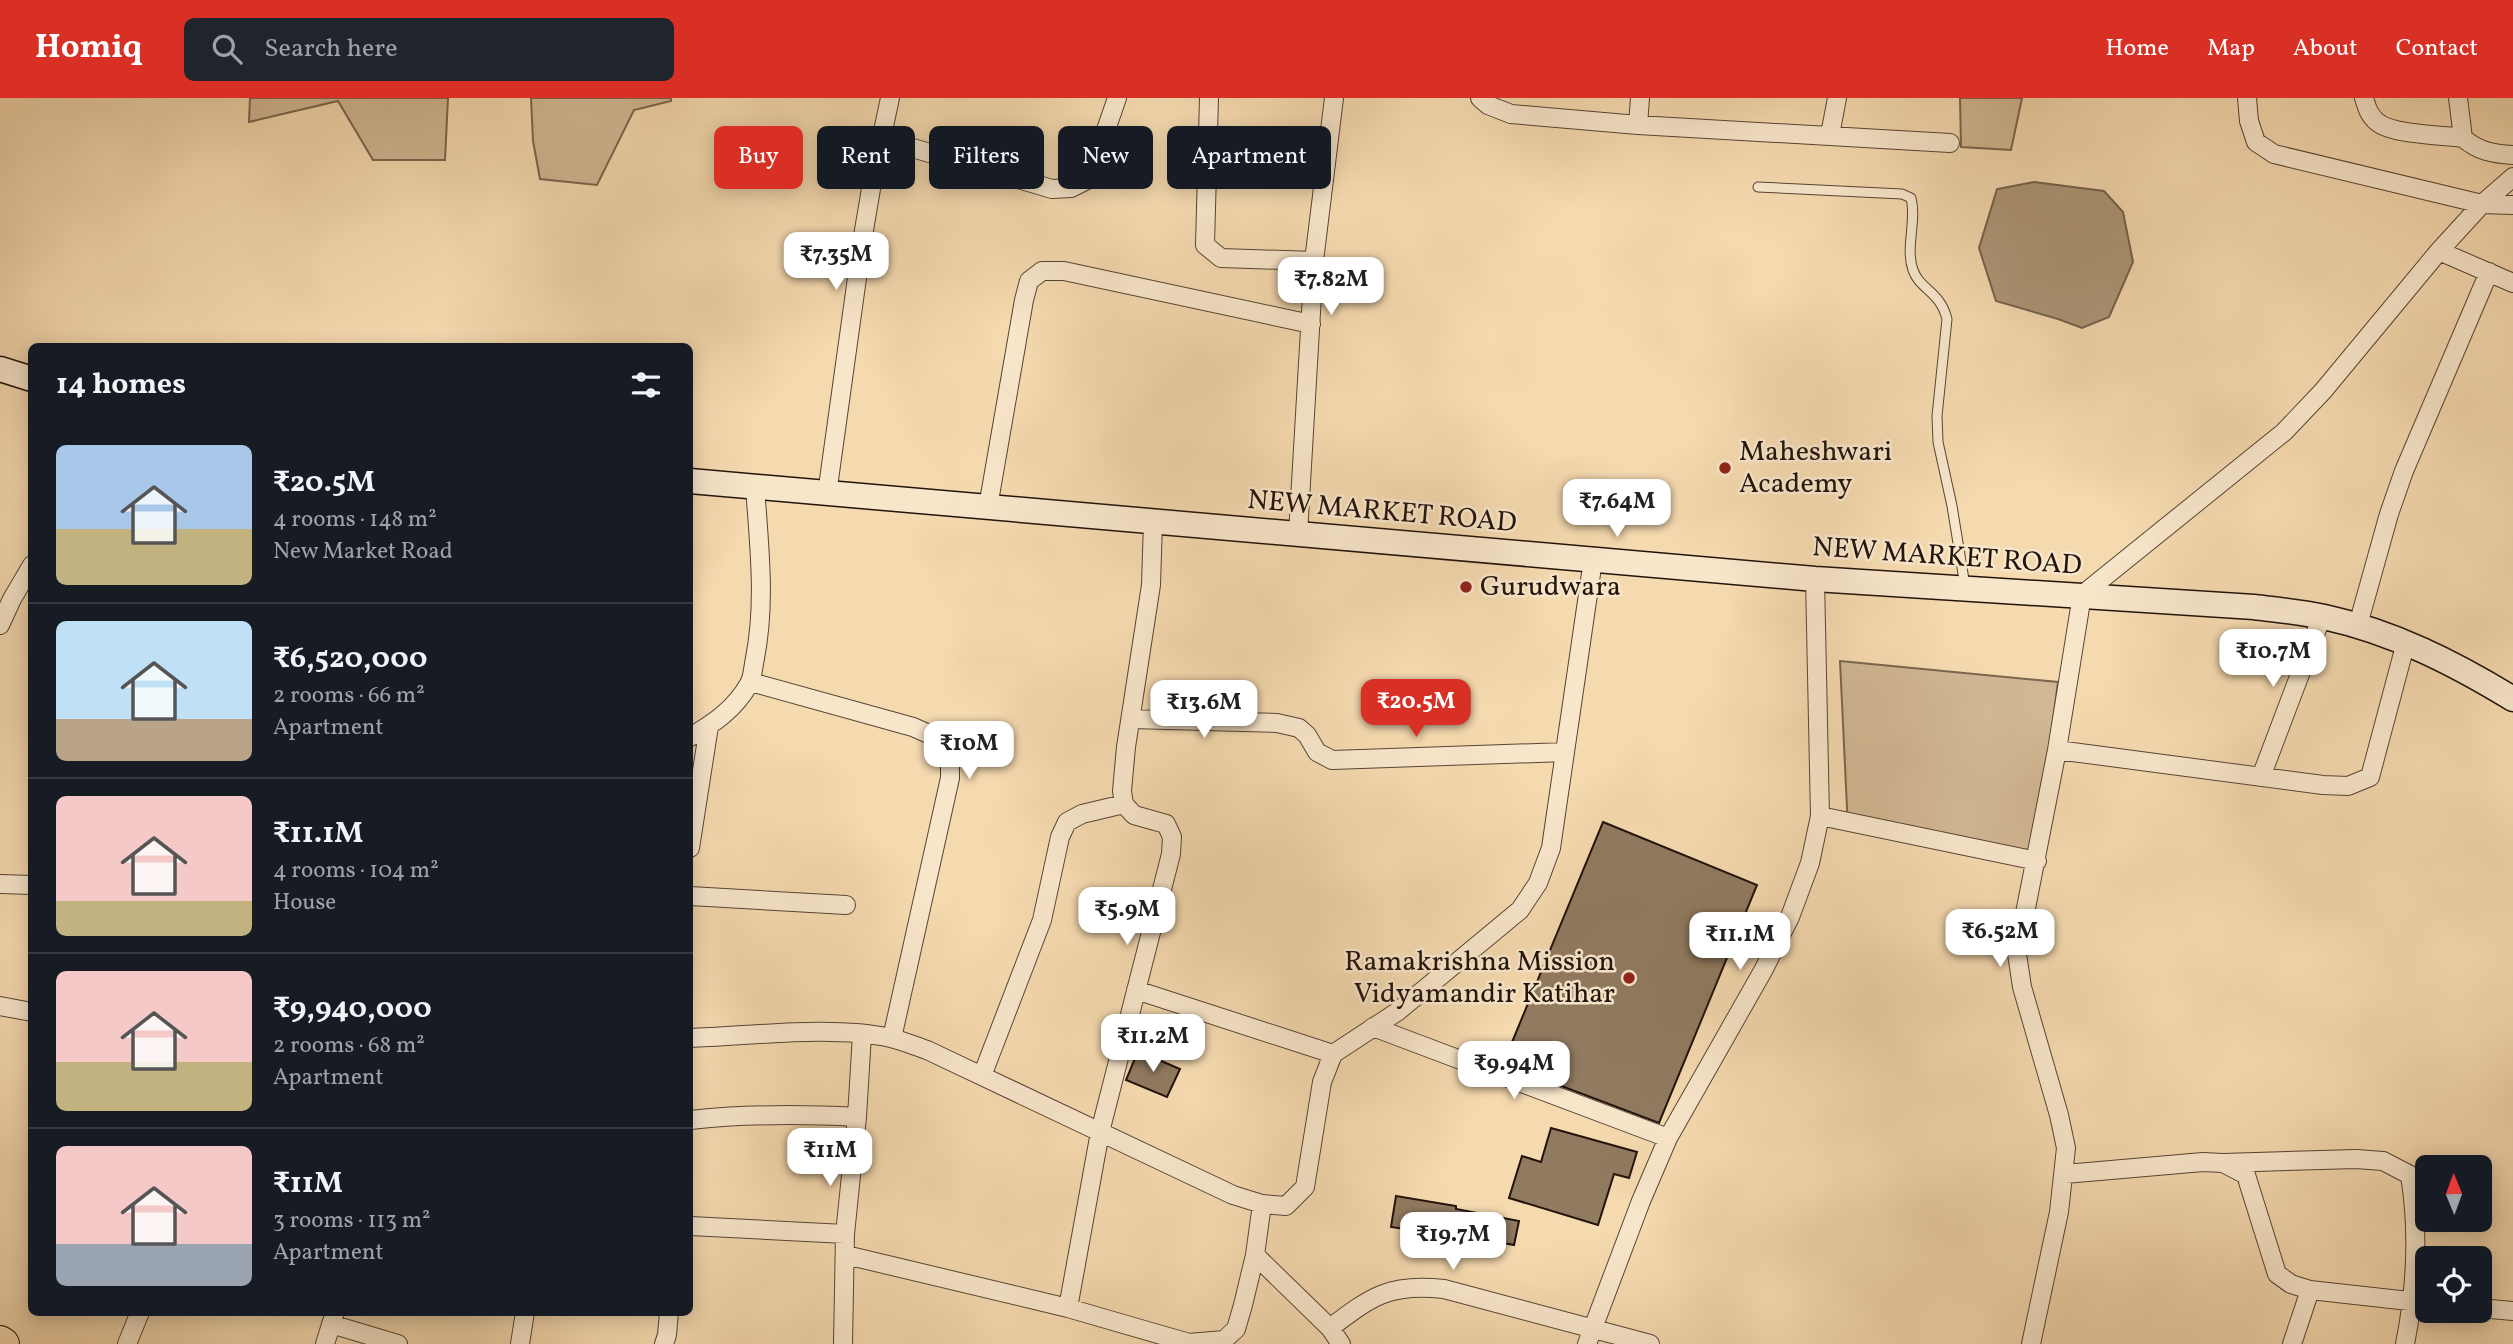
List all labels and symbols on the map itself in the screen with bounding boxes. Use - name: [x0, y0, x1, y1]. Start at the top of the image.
- pin: ₹7.35M: [779, 232, 893, 292]
- pin: ₹7.82M: [1274, 258, 1388, 317]
- place label: Maheshwari Academy: [1739, 433, 1892, 504]
- marker: Maheshwari Academy: [1717, 460, 1733, 476]
- pin: ₹7.64M: [1560, 480, 1674, 539]
- street label: NEW MARKET ROAD: [1246, 481, 1518, 543]
- street label: NEW MARKET ROAD: [1811, 528, 2083, 586]
- place label: Gurudwara: [1480, 568, 1621, 607]
- marker: Gurudwara: [1458, 579, 1474, 595]
- pin: ₹10.7M: [2216, 630, 2330, 689]
- pin: ₹13.6M: [1147, 680, 1261, 740]
- pin: ₹20.5M: [1359, 680, 1473, 739]
- pin: ₹10M: [928, 722, 1010, 781]
- pin: ₹5.9M: [1078, 888, 1176, 947]
- pin: ₹6.52M: [1943, 910, 2057, 969]
- pin: ₹11.1M: [1683, 912, 1797, 972]
- place label: Ramakrishna Mission Vidyamandir Katihar: [1344, 943, 1615, 1014]
- marker: Ramakrishna Mission Vidyamandir Katihar: [1621, 970, 1637, 986]
- pin: ₹11.2M: [1096, 1014, 1210, 1074]
- pin: ₹9.94M: [1457, 1042, 1571, 1101]
- pin: ₹11M: [789, 1128, 871, 1188]
- north arrow: [2415, 1155, 2492, 1232]
- pin: ₹19.7M: [1396, 1212, 1510, 1272]

